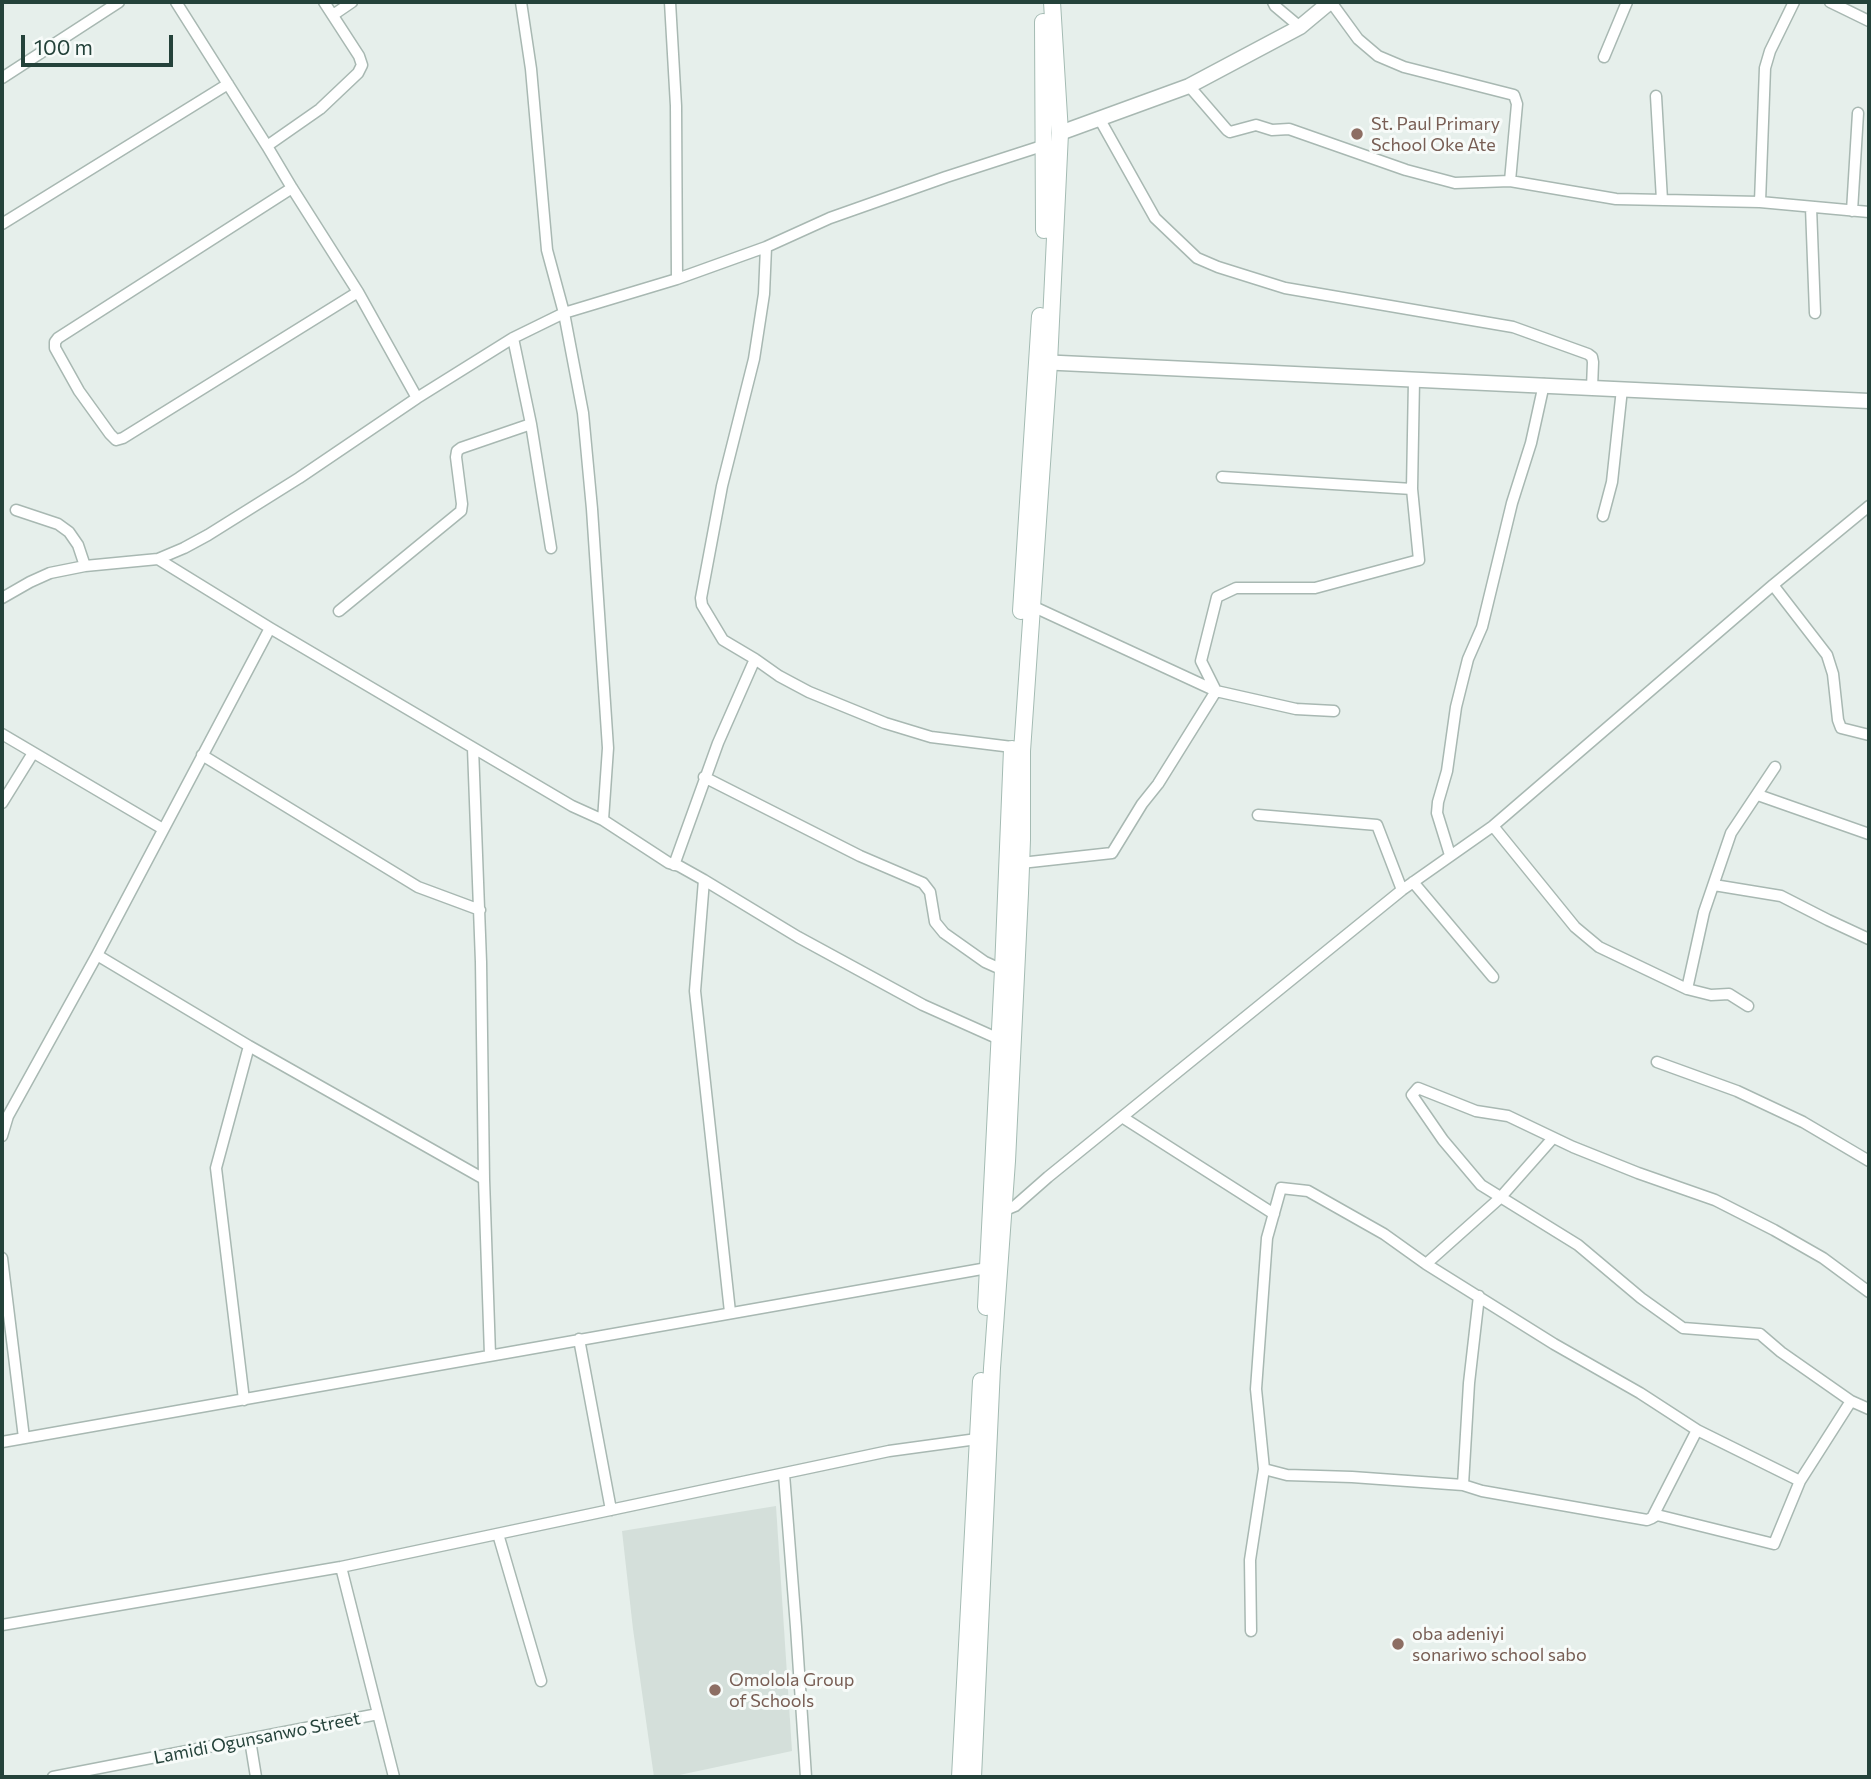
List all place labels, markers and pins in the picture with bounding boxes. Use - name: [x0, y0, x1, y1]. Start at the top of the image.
- place label: St. Paul Primary School Oke Ate: [1371, 113, 1500, 156]
- marker: St. Paul Primary School Oke Ate: [1349, 126, 1365, 142]
- place label: oba adeniyi sonariwo school sabo: [1412, 1623, 1587, 1666]
- marker: oba adeniyi sonariwo school sabo: [1390, 1636, 1406, 1652]
- place label: Omolola Group of Schools: [729, 1669, 854, 1712]
- marker: Omolola Group of Schools: [707, 1682, 723, 1698]

